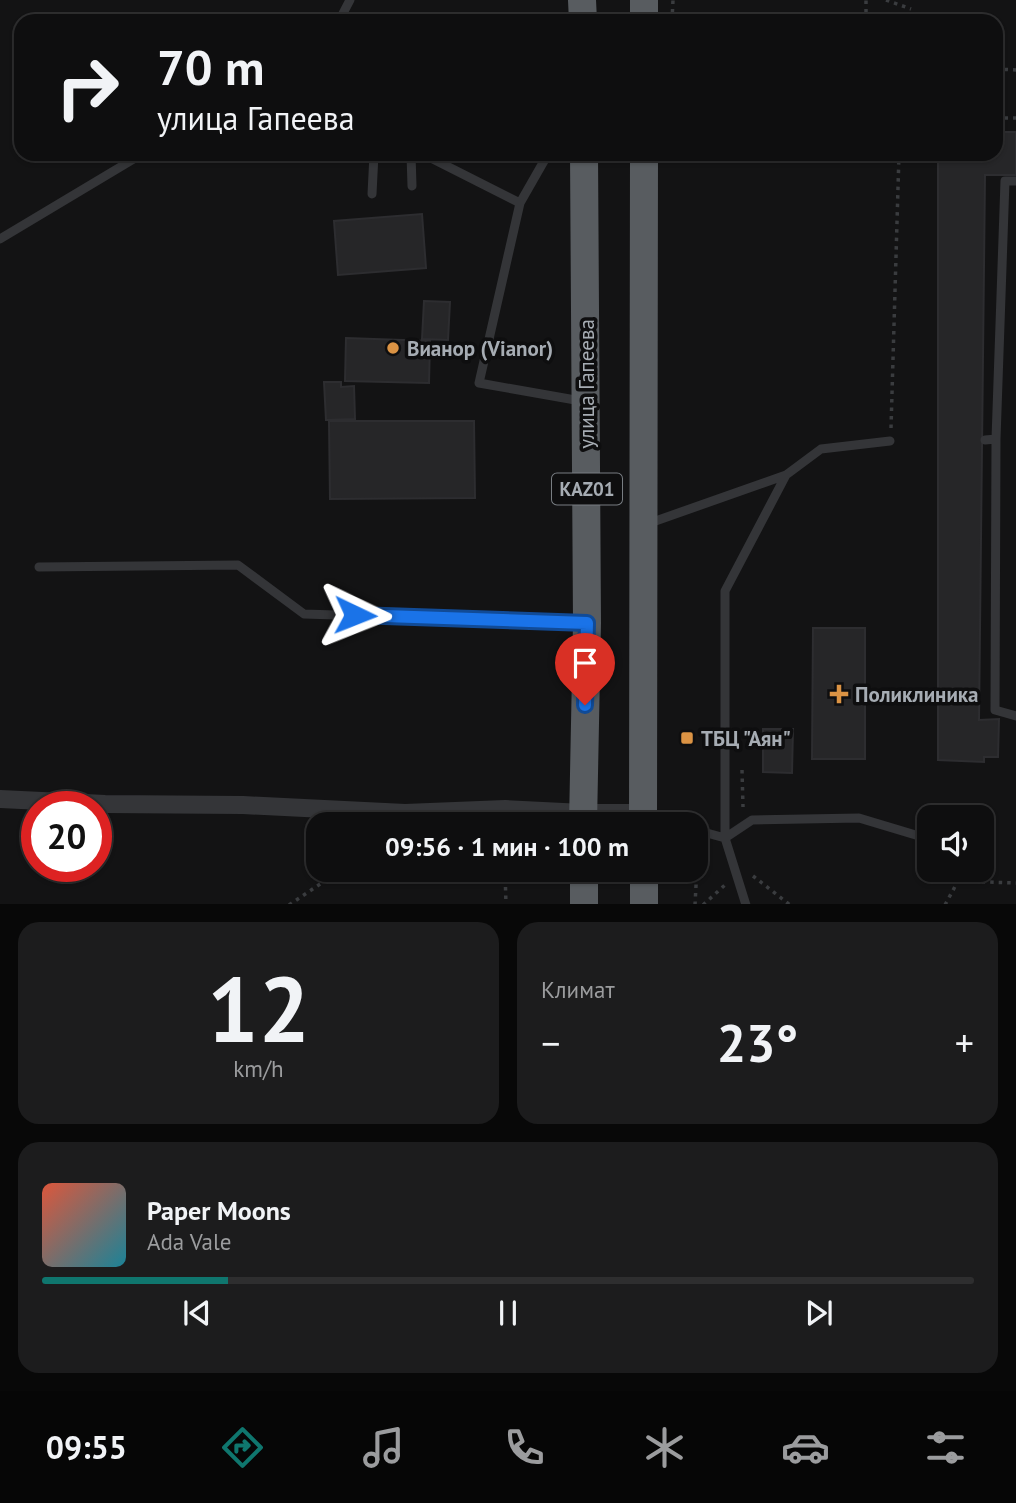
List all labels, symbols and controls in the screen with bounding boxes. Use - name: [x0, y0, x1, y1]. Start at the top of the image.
- text: 70 m: [157, 35, 264, 99]
- icon: right: [42, 42, 133, 133]
- text: улица Гапеева: [157, 97, 355, 139]
- street label: улица Гапеева: [573, 319, 600, 449]
- place label: Вианор (Vianor): [407, 335, 553, 362]
- marker: Вианор (Vianor): [385, 340, 401, 356]
- road number: KАZ01: [552, 474, 622, 504]
- position arrow: [318, 578, 392, 652]
- pin: [555, 633, 615, 705]
- icon: arrive: [566, 644, 604, 682]
- place label: Поликлиника: [855, 681, 979, 708]
- marker: Поликлиника: [829, 684, 849, 704]
- place label: ТБЦ "Аян": [701, 725, 791, 752]
- marker: ТБЦ "Аян": [679, 730, 695, 746]
- speed limit sign: 20: [21, 791, 112, 882]
- map controls: [917, 805, 994, 882]
- button: sound: [917, 805, 994, 882]
- text: 09:56 · 1 мин · 100 m: [385, 830, 629, 863]
- text: 12: [207, 949, 310, 1067]
- text: Климат: [541, 975, 615, 1004]
- text: 23°: [717, 1009, 798, 1076]
- text: −: [541, 1018, 560, 1067]
- text: +: [955, 1018, 974, 1067]
- text: km/h: [233, 1054, 284, 1083]
- text: Paper Moons: [147, 1194, 291, 1227]
- text: Ada Vale: [147, 1227, 231, 1256]
- icon: previous: [178, 1294, 216, 1332]
- icon: pause: [489, 1294, 527, 1332]
- icon: next: [800, 1294, 838, 1332]
- icon: directions: [218, 1423, 267, 1472]
- icon: music: [359, 1423, 408, 1472]
- icon: phone: [500, 1423, 549, 1472]
- icon: climate: [640, 1423, 689, 1472]
- icon: car: [781, 1423, 830, 1472]
- icon: filters: [921, 1423, 970, 1472]
- text: 09:55: [46, 1426, 127, 1468]

